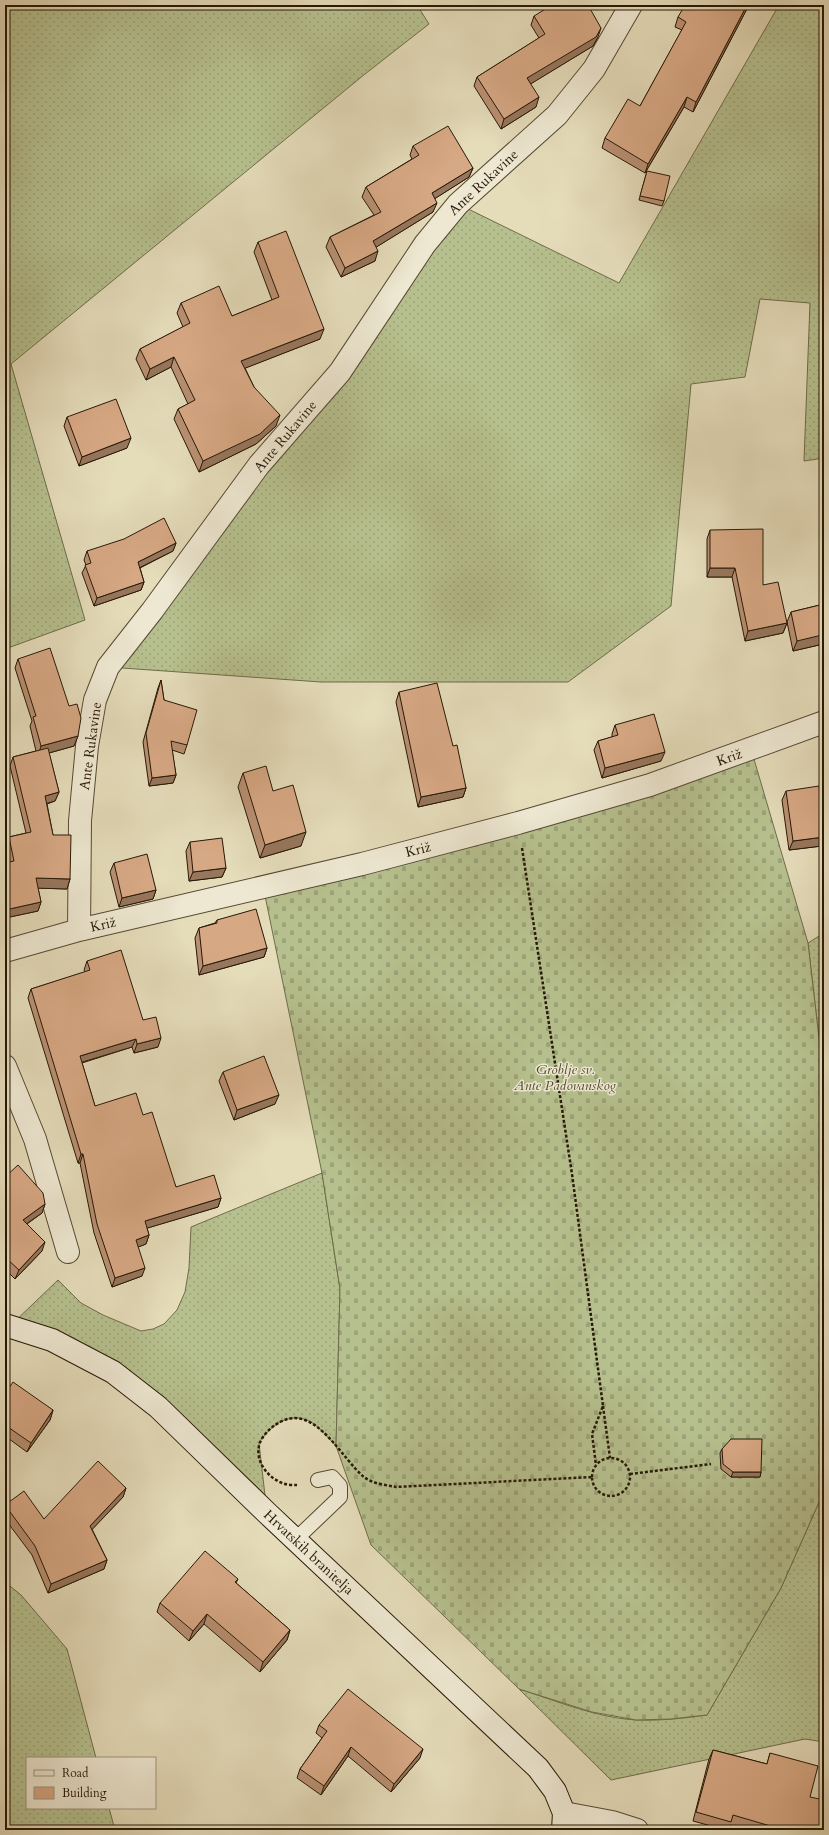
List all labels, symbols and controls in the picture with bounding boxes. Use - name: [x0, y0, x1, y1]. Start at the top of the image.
- street label: Ante Rukavine: [444, 145, 522, 220]
- street label: Ante Rukavine: [250, 396, 321, 476]
- street label: Ante Rukavine: [75, 701, 106, 791]
- street label: Križ: [714, 744, 745, 771]
- street label: Križ: [403, 837, 434, 862]
- street label: Križ: [88, 912, 119, 937]
- park label: Groblje sv. Ante Padovanskog: [513, 1060, 617, 1095]
- street label: Hrvatskih branitelja: [259, 1506, 358, 1599]
- legend: [26, 1757, 156, 1809]
- text: Road: [62, 1765, 89, 1781]
- text: Building: [62, 1785, 107, 1801]

